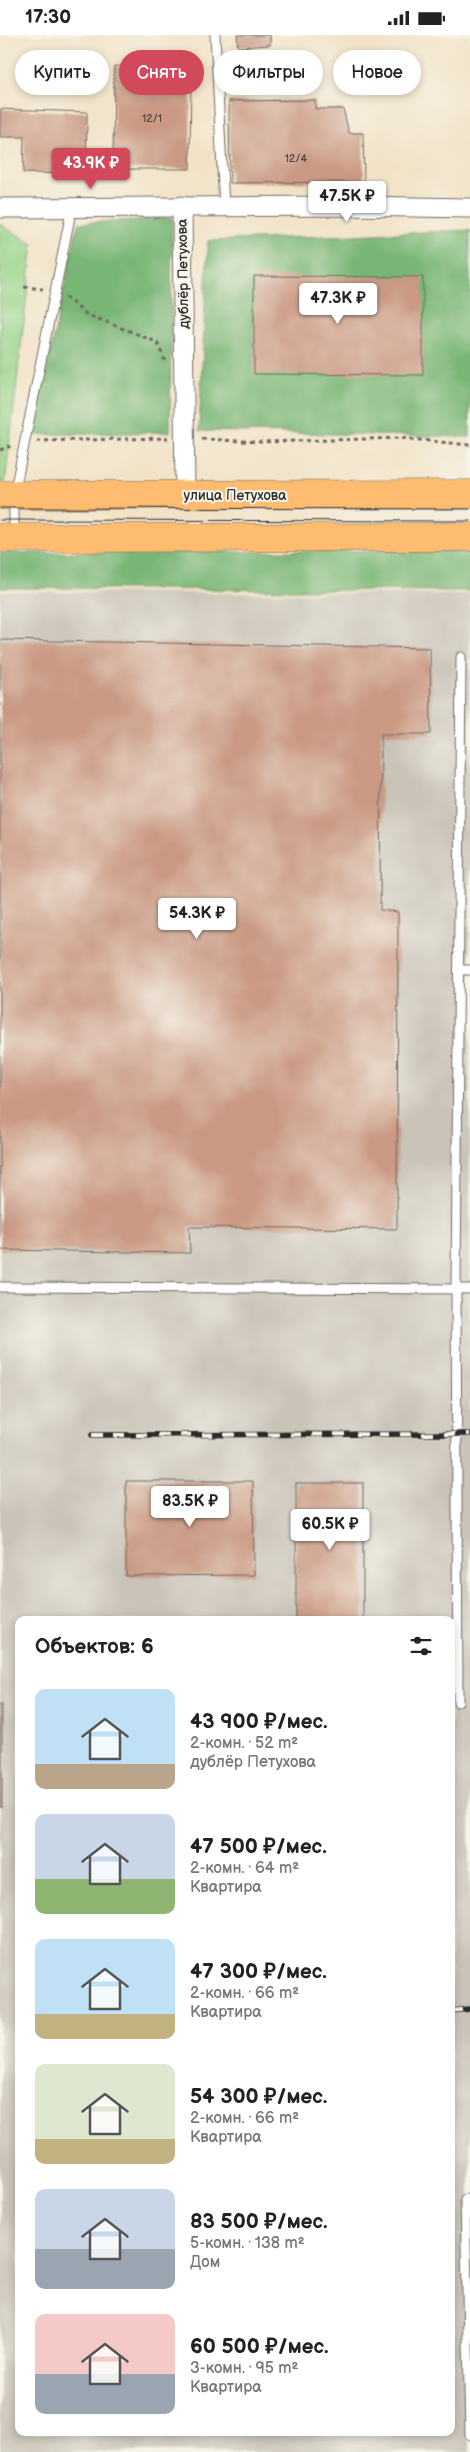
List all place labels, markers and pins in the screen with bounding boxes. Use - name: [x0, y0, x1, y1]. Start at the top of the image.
- pin: 43.9K ₽: [45, 147, 137, 190]
- pin: 47.5K ₽: [301, 181, 393, 223]
- pin: 47.3K ₽: [292, 283, 384, 325]
- pin: 54.3K ₽: [151, 897, 243, 940]
- pin: 83.5K ₽: [144, 1485, 236, 1528]
- pin: 60.5K ₽: [284, 1509, 376, 1551]

